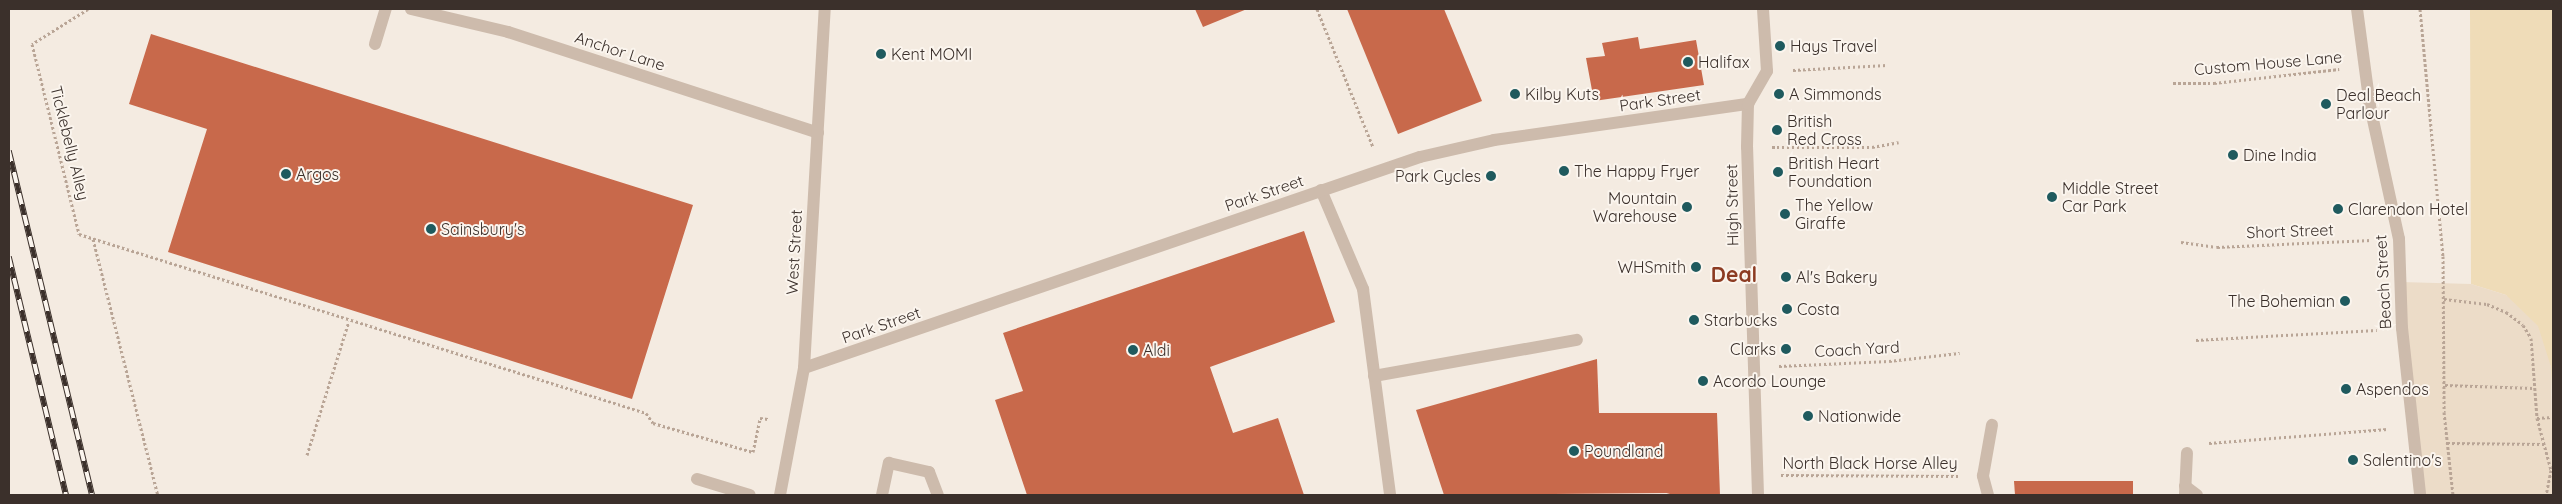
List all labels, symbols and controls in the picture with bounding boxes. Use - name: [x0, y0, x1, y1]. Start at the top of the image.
- street label: Anchor Lane: [572, 27, 668, 75]
- place label: Hays Travel: [1790, 36, 1877, 56]
- marker: Hays Travel: [1774, 40, 1786, 52]
- place label: Kent MOMI: [891, 44, 972, 64]
- street label: Custom House Lane: [2193, 47, 2343, 79]
- marker: Kent MOMI: [875, 48, 887, 60]
- place label: Halifax: [1698, 52, 1750, 72]
- marker: Halifax: [1682, 56, 1694, 68]
- street label: Ticklebelly Alley: [46, 84, 94, 202]
- place label: Kilby Kuts: [1525, 84, 1599, 104]
- place label: A Simmonds: [1789, 84, 1881, 104]
- street label: Park Street: [1618, 85, 1702, 115]
- place label: Deal Beach Parlour: [2336, 85, 2421, 123]
- marker: Kilby Kuts: [1509, 88, 1521, 100]
- marker: A Simmonds: [1773, 88, 1785, 100]
- marker: Deal Beach Parlour: [2320, 98, 2332, 110]
- place label: British Red Cross: [1787, 111, 1862, 149]
- marker: British Red Cross: [1771, 124, 1783, 136]
- place label: Dine India: [2243, 145, 2317, 165]
- marker: Dine India: [2227, 149, 2239, 161]
- place label: British Heart Foundation: [1788, 153, 1880, 191]
- place label: The Happy Fryer: [1574, 161, 1700, 181]
- place label: Argos: [296, 164, 339, 184]
- street label: High Street: [1722, 164, 1742, 246]
- marker: The Happy Fryer: [1558, 165, 1570, 177]
- place label: Park Cycles: [1395, 166, 1481, 186]
- marker: British Heart Foundation: [1772, 166, 1784, 178]
- marker: Argos: [280, 168, 292, 180]
- marker: Park Cycles: [1485, 170, 1497, 182]
- street label: Park Street: [1222, 171, 1306, 215]
- place label: Middle Street Car Park: [2062, 178, 2159, 216]
- place label: Mountain Warehouse: [1593, 188, 1677, 226]
- marker: Middle Street Car Park: [2046, 191, 2058, 203]
- place label: The Yellow Giraffe: [1795, 195, 1873, 233]
- place label: Clarendon Hotel: [2348, 199, 2468, 219]
- marker: Mountain Warehouse: [1681, 201, 1693, 213]
- marker: Clarendon Hotel: [2332, 203, 2344, 215]
- marker: The Yellow Giraffe: [1779, 208, 1791, 220]
- street label: West Street: [782, 209, 806, 295]
- place label: Sainsbury's: [441, 219, 525, 239]
- street label: Short Street: [2246, 220, 2334, 242]
- marker: Sainsbury's: [425, 223, 437, 235]
- street label: Beach Street: [2371, 234, 2395, 330]
- place label: WHSmith: [1618, 257, 1686, 277]
- marker: WHSmith: [1690, 261, 1702, 273]
- district label: Deal: [1711, 261, 1757, 287]
- place label: Al's Bakery: [1796, 267, 1878, 287]
- marker: Al's Bakery: [1780, 271, 1792, 283]
- place label: The Bohemian: [2228, 291, 2335, 311]
- marker: The Bohemian: [2339, 295, 2351, 307]
- place label: Costa: [1797, 299, 1840, 319]
- street label: Park Street: [839, 303, 923, 347]
- marker: Costa: [1781, 303, 1793, 315]
- place label: Starbucks: [1704, 310, 1777, 330]
- marker: Starbucks: [1688, 314, 1700, 326]
- street label: Coach Yard: [1814, 337, 1900, 361]
- place label: Clarks: [1730, 339, 1776, 359]
- place label: Aldi: [1143, 340, 1170, 360]
- marker: Clarks: [1780, 343, 1792, 355]
- marker: Aldi: [1127, 344, 1139, 356]
- place label: Acordo Lounge: [1713, 371, 1826, 391]
- marker: Acordo Lounge: [1697, 375, 1709, 387]
- place label: Aspendos: [2356, 379, 2429, 399]
- marker: Aspendos: [2340, 383, 2352, 395]
- place label: Nationwide: [1818, 406, 1901, 426]
- marker: Nationwide: [1802, 410, 1814, 422]
- place label: Poundland: [1584, 441, 1663, 461]
- marker: Poundland: [1568, 445, 1580, 457]
- place label: Salentino's: [2363, 450, 2442, 470]
- street label: North Black Horse Alley: [1782, 453, 1958, 473]
- marker: Salentino's: [2347, 454, 2359, 466]

